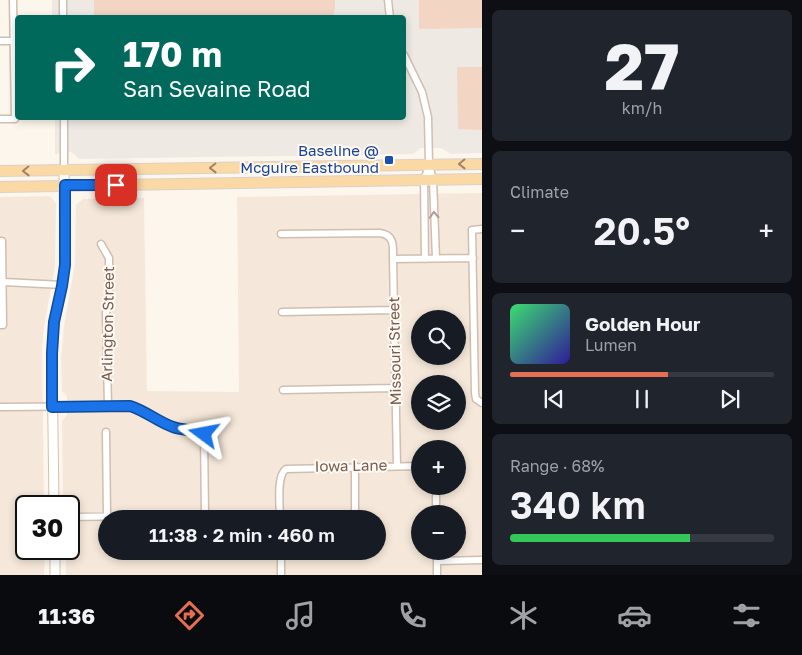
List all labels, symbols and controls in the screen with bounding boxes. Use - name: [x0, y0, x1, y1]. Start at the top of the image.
- text: 27: [604, 26, 680, 104]
- text: 170 m: [123, 33, 222, 75]
- icon: right: [40, 35, 105, 100]
- text: San Sevaine Road: [123, 75, 311, 102]
- text: km/h: [622, 98, 662, 118]
- place label: Baseline @ Mcguire Eastbound: [240, 141, 379, 176]
- marker: Baseline @ Mcguire Eastbound: [383, 154, 395, 166]
- one-way arrow: [458, 159, 466, 169]
- one-way arrow: [209, 163, 216, 173]
- pin: [95, 164, 137, 206]
- one-way arrow: [22, 166, 30, 176]
- icon: arrive: [102, 171, 130, 199]
- text: Climate: [510, 182, 569, 202]
- text: 20.5°: [594, 208, 690, 253]
- one-way arrow: [428, 211, 439, 219]
- text: −: [510, 214, 525, 247]
- text: +: [759, 214, 774, 247]
- street label: Arlington Street: [97, 266, 117, 382]
- street label: Missouri Street: [384, 296, 404, 406]
- map controls: [411, 310, 466, 560]
- button: search: [411, 310, 466, 365]
- text: Golden Hour: [585, 312, 700, 335]
- text: Lumen: [585, 335, 637, 355]
- button: layers: [411, 375, 466, 430]
- icon: previous: [540, 385, 568, 413]
- icon: pause: [628, 385, 656, 413]
- icon: next: [716, 385, 744, 413]
- position arrow: [177, 407, 229, 459]
- button: +: [411, 440, 466, 495]
- street label: Iowa Lane: [314, 455, 388, 475]
- text: Range · 68%: [510, 456, 604, 476]
- text: 340 km: [510, 482, 646, 527]
- speed limit sign: 30: [15, 495, 80, 560]
- button: −: [411, 505, 466, 560]
- text: 11:38 · 2 min · 460 m: [149, 523, 335, 546]
- icon: directions: [172, 598, 207, 633]
- icon: music: [283, 598, 318, 633]
- icon: phone: [395, 598, 430, 633]
- icon: climate: [506, 598, 541, 633]
- icon: car: [617, 598, 652, 633]
- icon: filters: [729, 598, 764, 633]
- text: 11:36: [38, 602, 95, 629]

